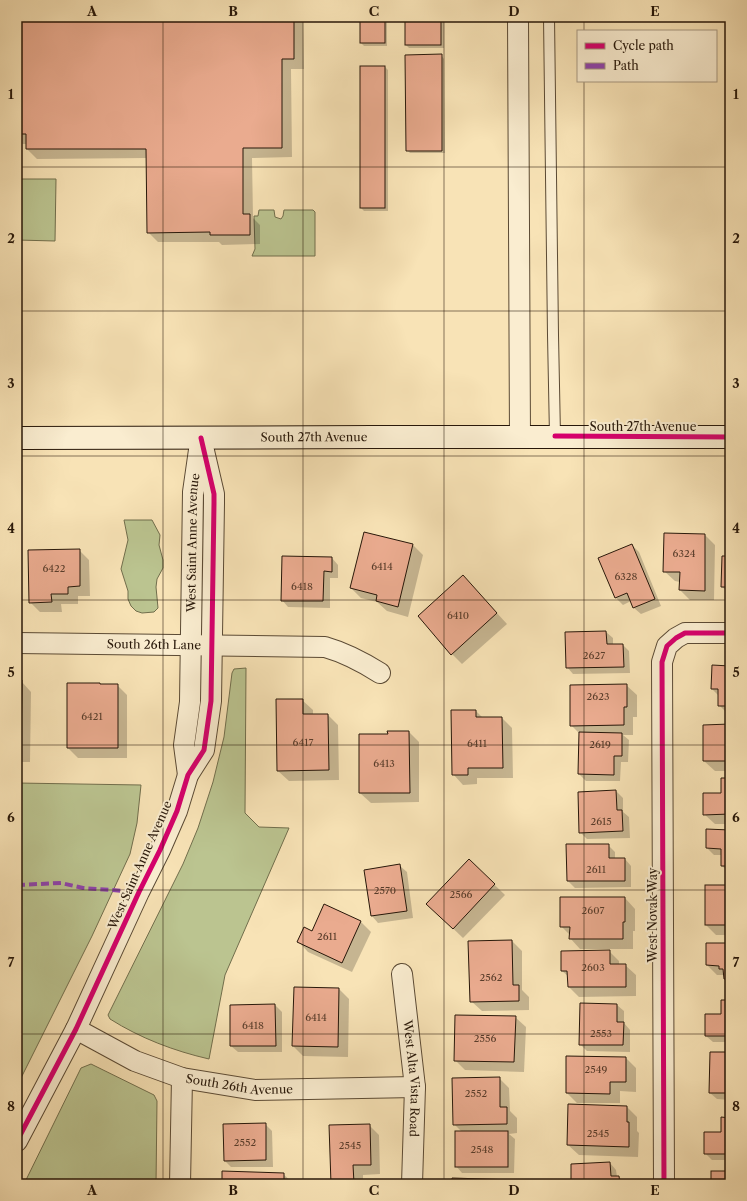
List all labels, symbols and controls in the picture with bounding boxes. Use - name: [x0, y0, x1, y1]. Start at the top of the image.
- text: A: [86, 3, 98, 19]
- text: B: [228, 3, 238, 19]
- text: C: [369, 3, 379, 19]
- text: D: [508, 3, 520, 19]
- text: E: [650, 3, 660, 19]
- legend: [577, 30, 717, 82]
- text: Cycle path: [613, 38, 674, 53]
- text: Path: [613, 58, 639, 73]
- text: 1: [8, 86, 14, 102]
- text: 1: [733, 86, 739, 102]
- text: 2: [7, 230, 15, 246]
- text: 2: [732, 230, 740, 246]
- text: 3: [7, 375, 15, 391]
- text: 3: [732, 375, 740, 391]
- street label: South 27th Avenue: [590, 419, 697, 434]
- street label: South 27th Avenue: [261, 429, 368, 444]
- street label: West Saint Anne Avenue: [183, 472, 203, 613]
- text: 4: [7, 520, 15, 536]
- text: 4: [732, 520, 740, 536]
- house number: 6324: [673, 547, 696, 560]
- house number: 6414: [371, 560, 393, 573]
- house number: 6422: [42, 562, 66, 575]
- house number: 6328: [614, 570, 638, 583]
- house number: 6418: [291, 580, 313, 593]
- house number: 6410: [447, 609, 469, 622]
- street label: South 26th Lane: [107, 636, 202, 652]
- house number: 2627: [583, 649, 605, 662]
- text: 5: [7, 664, 15, 680]
- text: 5: [732, 664, 740, 680]
- house number: 2623: [587, 690, 609, 703]
- house number: 6421: [81, 710, 104, 723]
- house number: 6417: [293, 736, 313, 749]
- house number: 6411: [467, 737, 488, 750]
- house number: 2619: [589, 738, 611, 751]
- house number: 6413: [373, 757, 395, 770]
- street label: West Saint Anne Avenue: [104, 798, 175, 932]
- text: 6: [7, 809, 15, 825]
- text: 6: [732, 809, 740, 825]
- house number: 2615: [590, 815, 612, 828]
- house number: 2611: [586, 863, 607, 876]
- street label: West Novak Way: [645, 867, 660, 963]
- house number: 2570: [374, 884, 396, 897]
- house number: 2566: [450, 888, 473, 901]
- house number: 2607: [582, 904, 605, 917]
- house number: 2611: [317, 930, 338, 943]
- text: 7: [8, 954, 15, 970]
- text: 7: [733, 954, 740, 970]
- house number: 2603: [581, 961, 605, 974]
- house number: 2562: [480, 971, 503, 984]
- house number: 6414: [305, 1011, 327, 1024]
- street label: West Alta Vista Road: [400, 1018, 423, 1138]
- house number: 6418: [242, 1019, 264, 1032]
- house number: 2553: [590, 1027, 612, 1040]
- house number: 2556: [474, 1032, 496, 1045]
- house number: 2549: [585, 1063, 608, 1076]
- street label: South 26th Avenue: [185, 1071, 293, 1098]
- house number: 2552: [465, 1087, 487, 1100]
- text: 8: [7, 1098, 15, 1114]
- text: 8: [732, 1098, 740, 1114]
- house number: 2545: [587, 1127, 609, 1140]
- house number: 2552: [234, 1136, 256, 1149]
- house number: 2545: [339, 1139, 361, 1152]
- house number: 2548: [471, 1143, 494, 1156]
- text: A: [86, 1182, 98, 1198]
- text: B: [228, 1182, 238, 1198]
- text: C: [369, 1182, 379, 1198]
- text: D: [508, 1182, 520, 1198]
- text: E: [650, 1182, 660, 1198]

